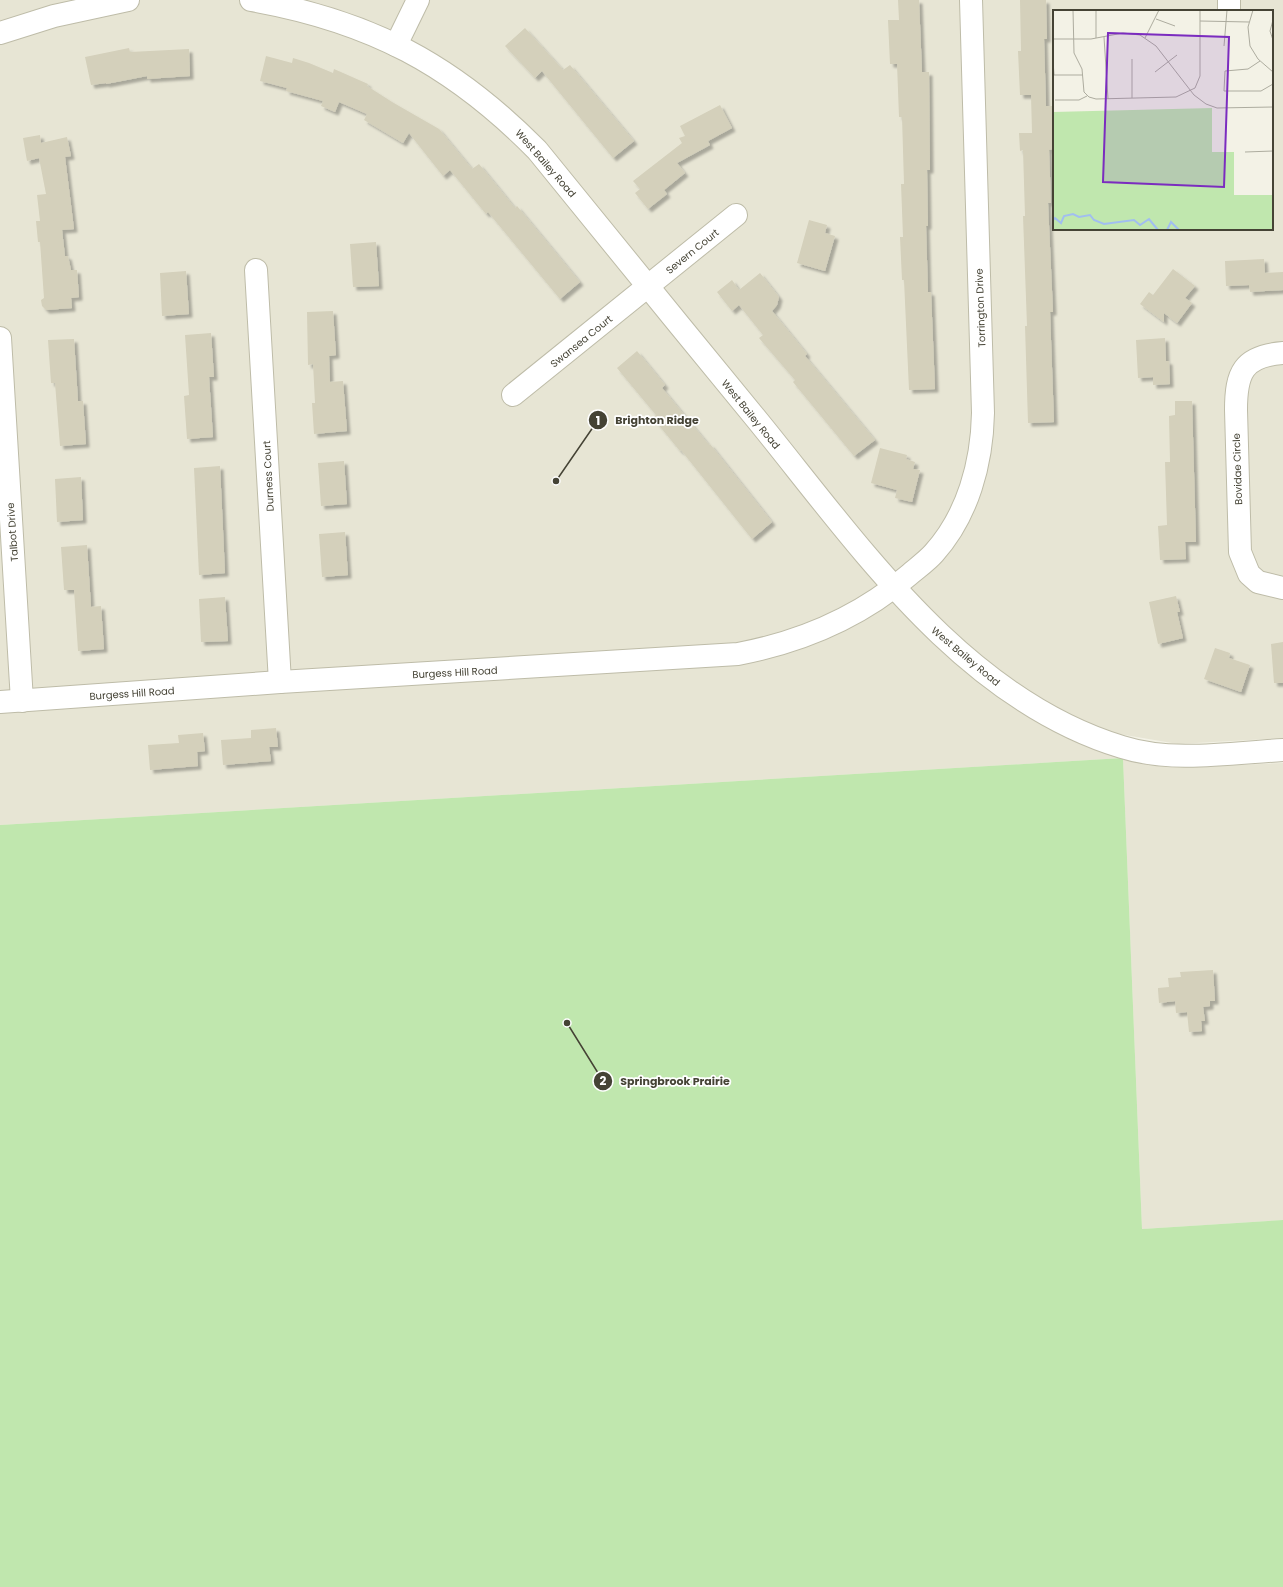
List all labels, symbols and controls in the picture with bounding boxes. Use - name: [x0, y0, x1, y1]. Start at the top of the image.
- inset map: [1053, 10, 1273, 230]
- street label: West Bailey Road: [512, 126, 579, 201]
- street label: Severn Court: [663, 225, 722, 278]
- street label: Torrington Drive: [972, 268, 989, 348]
- street label: Swansea Court: [547, 311, 616, 371]
- street label: West Bailey Road: [718, 376, 783, 452]
- callout: Brighton Ridge: [588, 409, 707, 432]
- text: 1: [596, 412, 600, 429]
- text: Brighton Ridge: [615, 412, 699, 428]
- street label: Bovidae Circle: [1229, 433, 1246, 505]
- street label: Durness Court: [259, 440, 278, 512]
- street label: Talbot Drive: [3, 502, 22, 562]
- street label: West Bailey Road: [928, 623, 1003, 690]
- street label: Burgess Hill Road: [412, 663, 498, 682]
- street label: Burgess Hill Road: [89, 683, 175, 704]
- callout: Springbrook Prairie: [593, 1069, 738, 1092]
- text: 2: [600, 1072, 607, 1089]
- text: Springbrook Prairie: [620, 1073, 730, 1089]

